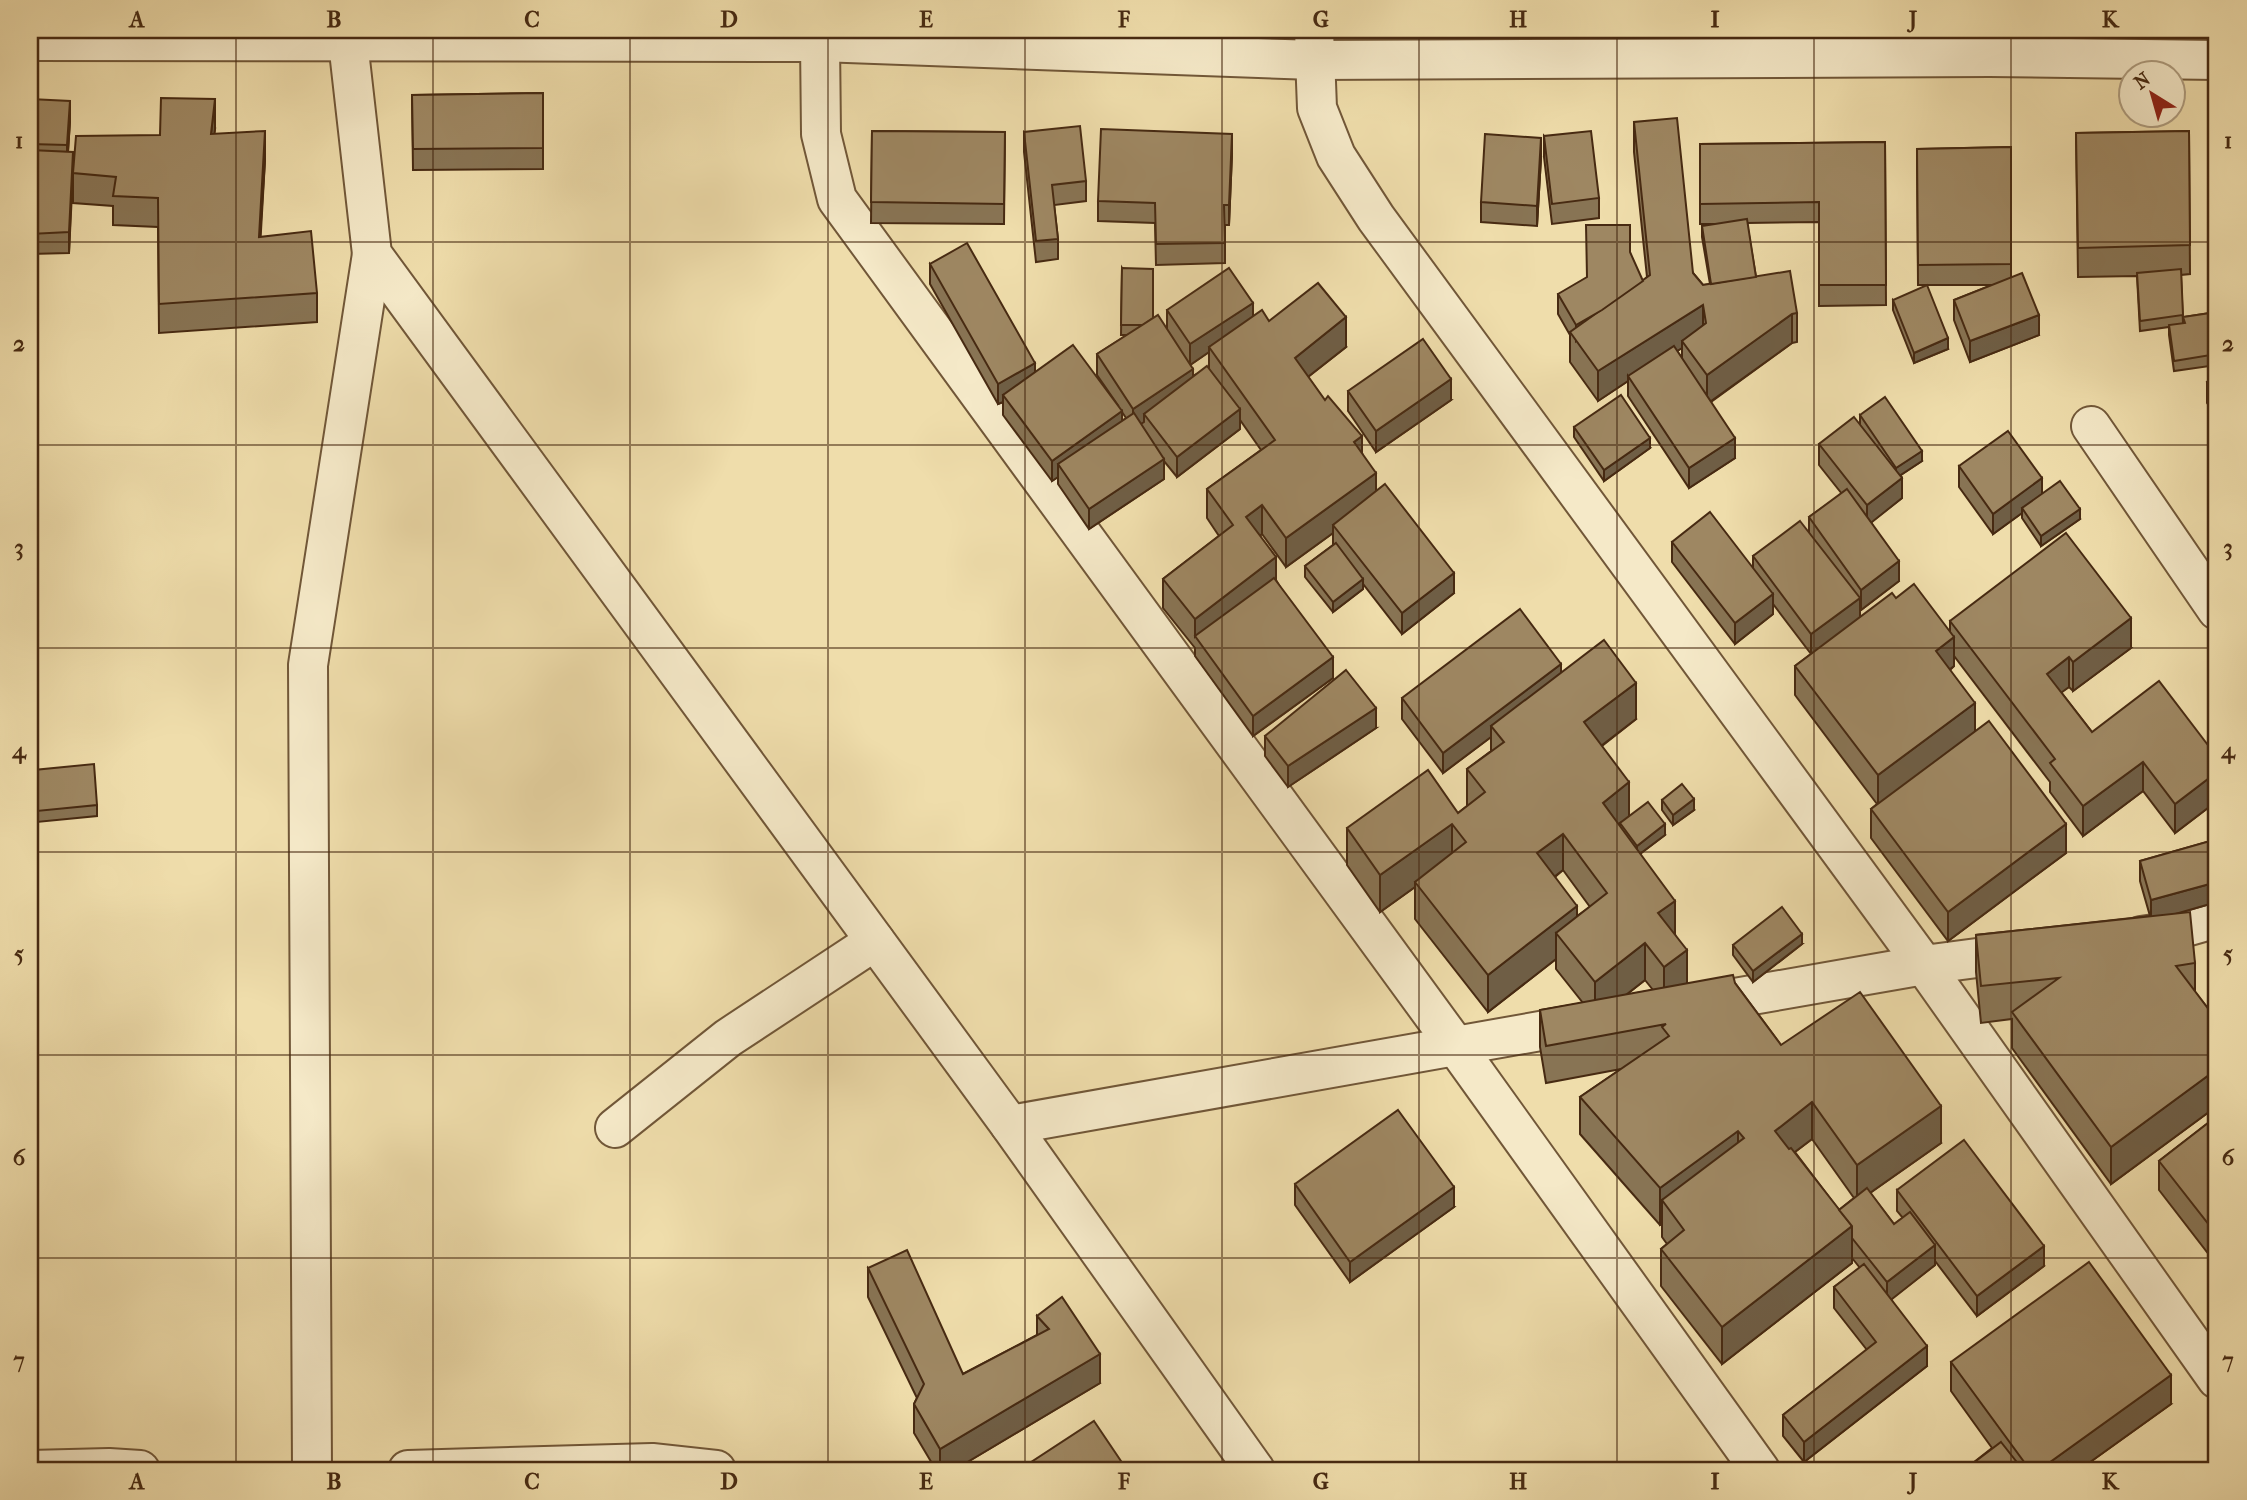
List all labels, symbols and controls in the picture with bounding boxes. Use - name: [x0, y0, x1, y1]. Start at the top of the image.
- text: A: [128, 6, 146, 33]
- text: B: [327, 6, 342, 33]
- text: C: [524, 6, 540, 33]
- text: D: [720, 6, 738, 33]
- text: E: [919, 6, 933, 33]
- text: F: [1117, 6, 1131, 33]
- text: G: [1313, 6, 1329, 33]
- text: H: [1509, 6, 1527, 33]
- text: I: [1711, 6, 1720, 33]
- text: J: [1907, 6, 1918, 33]
- text: K: [2102, 6, 2121, 33]
- north arrow: [2118, 60, 2188, 130]
- text: N: [2130, 68, 2155, 94]
- text: 1: [15, 127, 23, 154]
- text: 1: [2224, 127, 2232, 154]
- text: 2: [13, 330, 25, 357]
- text: 2: [2222, 330, 2234, 357]
- text: 3: [14, 534, 24, 561]
- text: 3: [2223, 534, 2233, 561]
- text: 4: [11, 737, 27, 764]
- text: 4: [2220, 737, 2236, 764]
- text: 5: [14, 940, 24, 967]
- text: 5: [2223, 940, 2233, 967]
- text: 6: [13, 1144, 26, 1171]
- text: 6: [2222, 1144, 2235, 1171]
- text: 7: [12, 1347, 25, 1374]
- text: 7: [2221, 1347, 2234, 1374]
- text: A: [128, 1468, 146, 1495]
- text: B: [327, 1468, 342, 1495]
- text: C: [524, 1468, 540, 1495]
- text: D: [720, 1468, 738, 1495]
- text: E: [919, 1468, 933, 1495]
- text: F: [1117, 1468, 1131, 1495]
- text: G: [1313, 1468, 1329, 1495]
- text: H: [1509, 1468, 1527, 1495]
- text: I: [1711, 1468, 1720, 1495]
- text: J: [1907, 1468, 1918, 1495]
- text: K: [2102, 1468, 2121, 1495]

